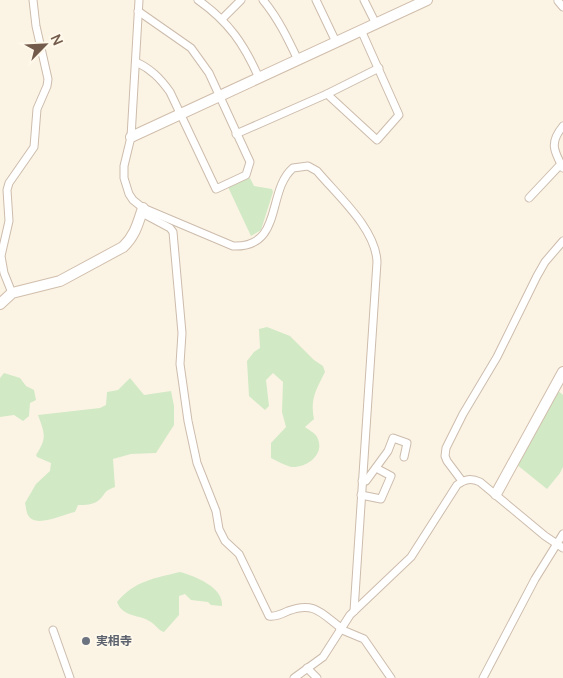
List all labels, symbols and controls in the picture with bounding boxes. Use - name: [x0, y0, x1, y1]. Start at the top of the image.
- north arrow: [20, 20, 70, 70]
- text: N: [47, 31, 68, 48]
- place label: 実相寺: [96, 632, 132, 649]
- marker: 実相寺: [80, 635, 92, 647]

